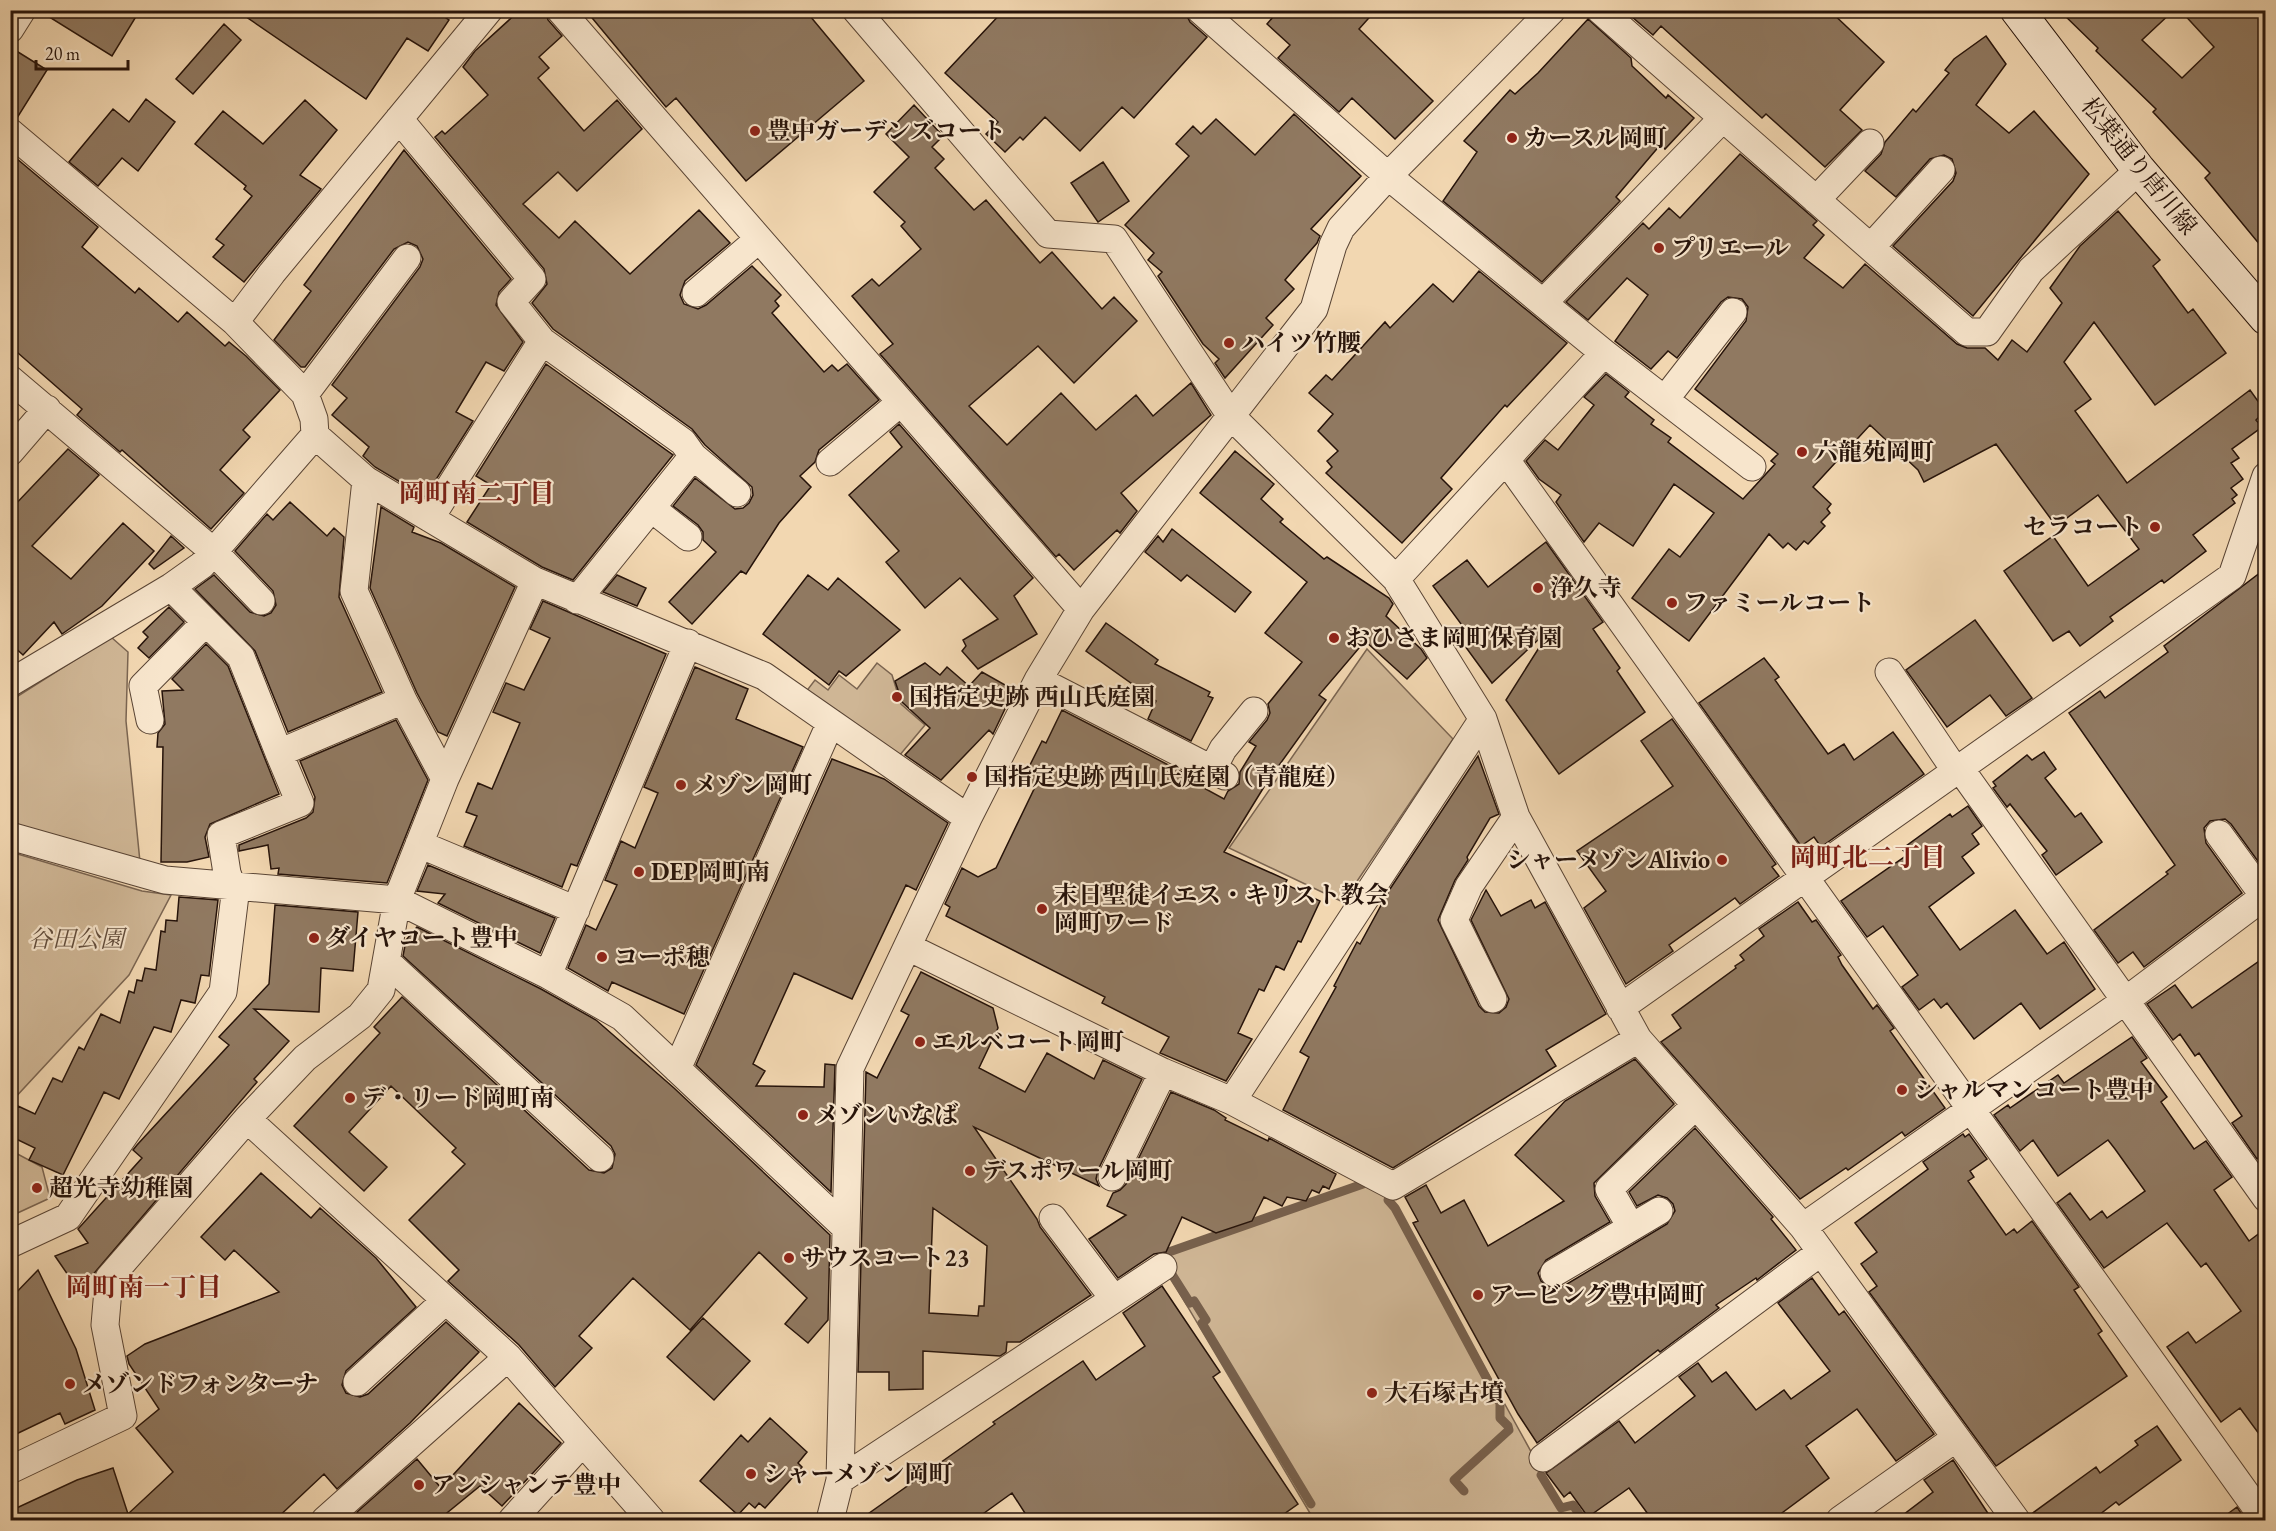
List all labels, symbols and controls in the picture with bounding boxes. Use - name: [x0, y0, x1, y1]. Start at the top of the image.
- scale bar: [36, 33, 128, 71]
- text: 20 m: [45, 42, 80, 65]
- street label: 松葉通り唐川線: [2074, 91, 2204, 241]
- place label: 豊中ガーデンズコート: [767, 115, 1006, 146]
- place label: カースル岡町: [1524, 122, 1667, 153]
- marker: 豊中ガーデンズコート: [748, 124, 762, 138]
- marker: カースル岡町: [1505, 131, 1519, 145]
- place label: プリエール: [1671, 232, 1789, 263]
- marker: プリエール: [1652, 241, 1666, 255]
- place label: ハイツ竹腰: [1241, 327, 1361, 358]
- marker: ハイツ竹腰: [1222, 336, 1236, 350]
- place label: 六龍苑岡町: [1814, 436, 1934, 467]
- marker: 六龍苑岡町: [1795, 445, 1809, 459]
- district label: 岡町南二丁目: [399, 476, 555, 510]
- place label: セラコート: [2023, 511, 2143, 542]
- marker: セラコート: [2148, 520, 2162, 534]
- place label: 浄久寺: [1550, 572, 1622, 603]
- marker: 浄久寺: [1531, 581, 1545, 595]
- place label: ファミールコート: [1684, 587, 1875, 618]
- marker: ファミールコート: [1665, 596, 1679, 610]
- place label: おひさま岡町保育園: [1346, 622, 1562, 653]
- marker: おひさま岡町保育園: [1327, 631, 1341, 645]
- place label: 国指定史跡 西山氏庭園: [909, 681, 1155, 712]
- marker: 国指定史跡 西山氏庭園: [890, 690, 904, 704]
- place label: 国指定史跡 西山氏庭園（青龍庭）: [984, 761, 1350, 792]
- place label: メゾン岡町: [693, 769, 812, 800]
- marker: 国指定史跡 西山氏庭園（青龍庭）: [965, 770, 979, 784]
- marker: メゾン岡町: [674, 778, 688, 792]
- district label: 岡町北二丁目: [1790, 840, 1946, 874]
- place label: シャーメゾンAlivio: [1506, 844, 1710, 875]
- marker: シャーメゾンAlivio: [1715, 853, 1729, 867]
- place label: DEP岡町南: [651, 856, 770, 887]
- marker: DEP岡町南: [632, 865, 646, 879]
- place label: 末日聖徒イエス・キリスト教会 岡町ワード: [1054, 879, 1389, 938]
- marker: 末日聖徒イエス・キリスト教会 岡町ワード: [1035, 902, 1049, 916]
- place label: ダイヤコート豊中: [326, 922, 518, 953]
- park label: 谷田公園: [28, 923, 128, 954]
- marker: ダイヤコート豊中: [307, 931, 321, 945]
- place label: コーポ穂: [614, 941, 710, 972]
- marker: コーポ穂: [595, 950, 609, 964]
- place label: エルベコート岡町: [932, 1026, 1124, 1057]
- marker: エルベコート岡町: [913, 1035, 927, 1049]
- place label: シャルマンコート豊中: [1914, 1074, 2154, 1105]
- place label: デ・リード岡町南: [362, 1082, 554, 1113]
- marker: シャルマンコート豊中: [1895, 1083, 1909, 1097]
- marker: デ・リード岡町南: [343, 1091, 357, 1105]
- place label: メゾンいなば: [815, 1099, 958, 1130]
- marker: メゾンいなば: [796, 1108, 810, 1122]
- place label: デスポワール岡町: [982, 1155, 1173, 1186]
- marker: デスポワール岡町: [963, 1164, 977, 1178]
- place label: 超光寺幼稚園: [49, 1172, 193, 1203]
- marker: 超光寺幼稚園: [30, 1181, 44, 1195]
- place label: サウスコート23: [801, 1242, 970, 1273]
- marker: サウスコート23: [782, 1251, 796, 1265]
- district label: 岡町南一丁目: [66, 1270, 222, 1304]
- place label: アービング豊中岡町: [1490, 1279, 1705, 1310]
- marker: アービング豊中岡町: [1471, 1288, 1485, 1302]
- place label: メゾンドフォンターナ: [82, 1368, 318, 1399]
- marker: メゾンドフォンターナ: [63, 1377, 77, 1391]
- place label: 大石塚古墳: [1384, 1377, 1504, 1408]
- marker: 大石塚古墳: [1365, 1386, 1379, 1400]
- place label: シャーメゾン岡町: [763, 1458, 953, 1489]
- marker: シャーメゾン岡町: [744, 1467, 758, 1481]
- place label: アンシャンテ豊中: [431, 1469, 621, 1500]
- marker: アンシャンテ豊中: [412, 1478, 426, 1492]

